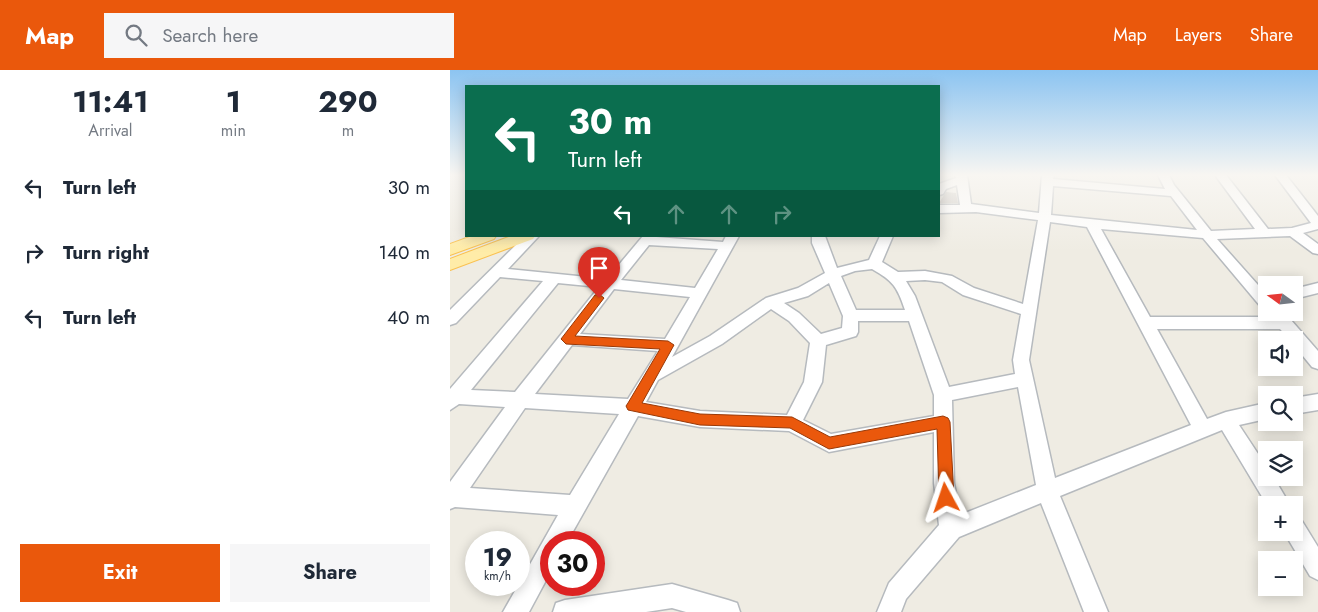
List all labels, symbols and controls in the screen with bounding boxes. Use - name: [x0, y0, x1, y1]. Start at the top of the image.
- search box: [104, 13, 454, 58]
- text: Map: [25, 18, 74, 53]
- icon: search: [122, 21, 150, 49]
- text: Search here: [162, 22, 258, 49]
- text: Map: [1113, 22, 1147, 48]
- text: Layers: [1175, 22, 1222, 48]
- text: Share: [1250, 22, 1293, 48]
- text: 11:41: [72, 80, 149, 123]
- text: 1: [226, 80, 241, 123]
- text: 290: [318, 80, 378, 123]
- text: 30 m: [568, 97, 652, 147]
- icon: left: [485, 105, 550, 170]
- text: Arrival: [88, 119, 132, 142]
- text: min: [221, 119, 246, 142]
- text: m: [342, 119, 354, 142]
- text: Turn left: [568, 143, 642, 175]
- icon: left: [20, 174, 48, 202]
- text: Turn left: [63, 174, 136, 201]
- text: 30 m: [388, 174, 430, 201]
- icon: left: [609, 200, 637, 228]
- icon: ahead: [662, 200, 690, 228]
- icon: ahead: [715, 200, 743, 228]
- icon: right: [768, 200, 796, 228]
- icon: right: [20, 239, 48, 267]
- text: Turn right: [63, 239, 149, 266]
- text: 140 m: [378, 239, 430, 266]
- pin: [578, 247, 620, 298]
- icon: arrive: [585, 254, 613, 282]
- north arrow: [1258, 276, 1302, 321]
- map controls: [1258, 276, 1303, 596]
- icon: left: [20, 304, 48, 332]
- text: Turn left: [63, 304, 136, 331]
- text: 40 m: [387, 304, 430, 331]
- button: sound: [1258, 331, 1303, 376]
- button: search: [1258, 386, 1303, 431]
- button: layers: [1258, 441, 1303, 486]
- position arrow: [919, 471, 971, 523]
- button: +: [1258, 496, 1303, 541]
- speed limit sign: 30: [540, 531, 605, 596]
- text: 19: [483, 539, 512, 575]
- button: Exit: [20, 544, 220, 602]
- button: Share: [230, 544, 430, 602]
- button: −: [1258, 551, 1303, 596]
- text: km/h: [484, 567, 511, 585]

